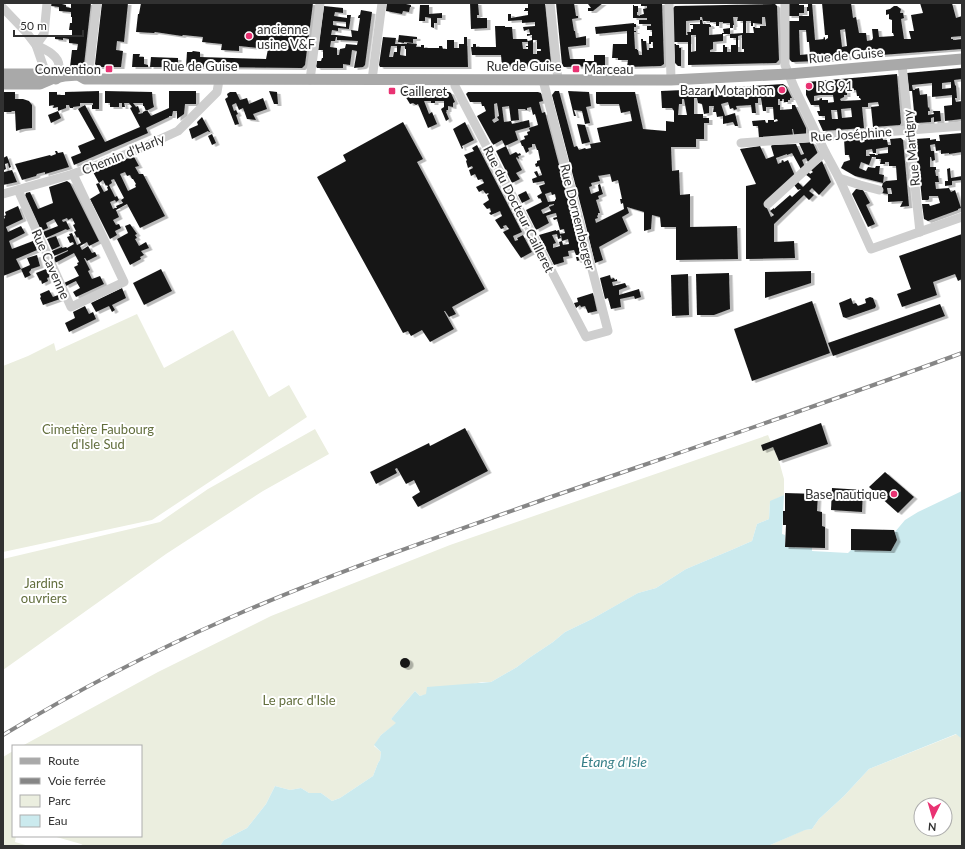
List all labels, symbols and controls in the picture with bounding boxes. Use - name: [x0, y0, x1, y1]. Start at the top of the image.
- scale bar: [14, 12, 83, 38]
- text: 50 m: [20, 18, 47, 33]
- place label: ancienne usine V&F: [257, 21, 315, 52]
- marker: ancienne usine V&F: [244, 31, 254, 41]
- street label: Rue de Guise: [808, 44, 884, 66]
- street label: Rue de Guise: [162, 58, 238, 74]
- street label: Rue de Guise: [486, 58, 562, 74]
- place label: Convention: [35, 61, 101, 77]
- place label: Marceau: [584, 61, 633, 77]
- marker: Convention: [104, 64, 114, 74]
- marker: Marceau: [571, 64, 581, 74]
- place label: RG 91: [817, 78, 853, 94]
- marker: RG 91: [804, 81, 814, 91]
- place label: Bazar Motaphon: [680, 82, 774, 98]
- place label: Cailleret: [400, 83, 448, 99]
- marker: Bazar Motaphon: [777, 85, 787, 95]
- marker: Cailleret: [387, 86, 397, 96]
- street label: Rue Martigny: [899, 109, 923, 187]
- street label: Rue Joséphine: [810, 123, 893, 145]
- street label: Chemin d'Harly: [79, 130, 167, 178]
- street label: Rue du Docteur Cailleret: [480, 143, 558, 275]
- street label: Rue Dornemberger: [557, 162, 599, 272]
- street label: Rue Cavenne: [28, 226, 74, 302]
- park label: Cimetière Faubourg d'Isle Sud: [42, 421, 154, 452]
- place label: Base nautique: [805, 486, 886, 502]
- marker: Base nautique: [889, 489, 899, 499]
- park label: Jardins ouvriers: [21, 575, 68, 606]
- park label: Le parc d'Isle: [262, 692, 336, 708]
- legend: [12, 745, 142, 837]
- text: Route: [48, 753, 79, 768]
- water label: Étang d'Isle: [581, 753, 647, 770]
- text: Voie ferrée: [48, 773, 106, 788]
- text: Parc: [48, 793, 71, 808]
- north arrow: [913, 797, 953, 837]
- text: Eau: [48, 813, 68, 828]
- text: N: [927, 821, 937, 834]

